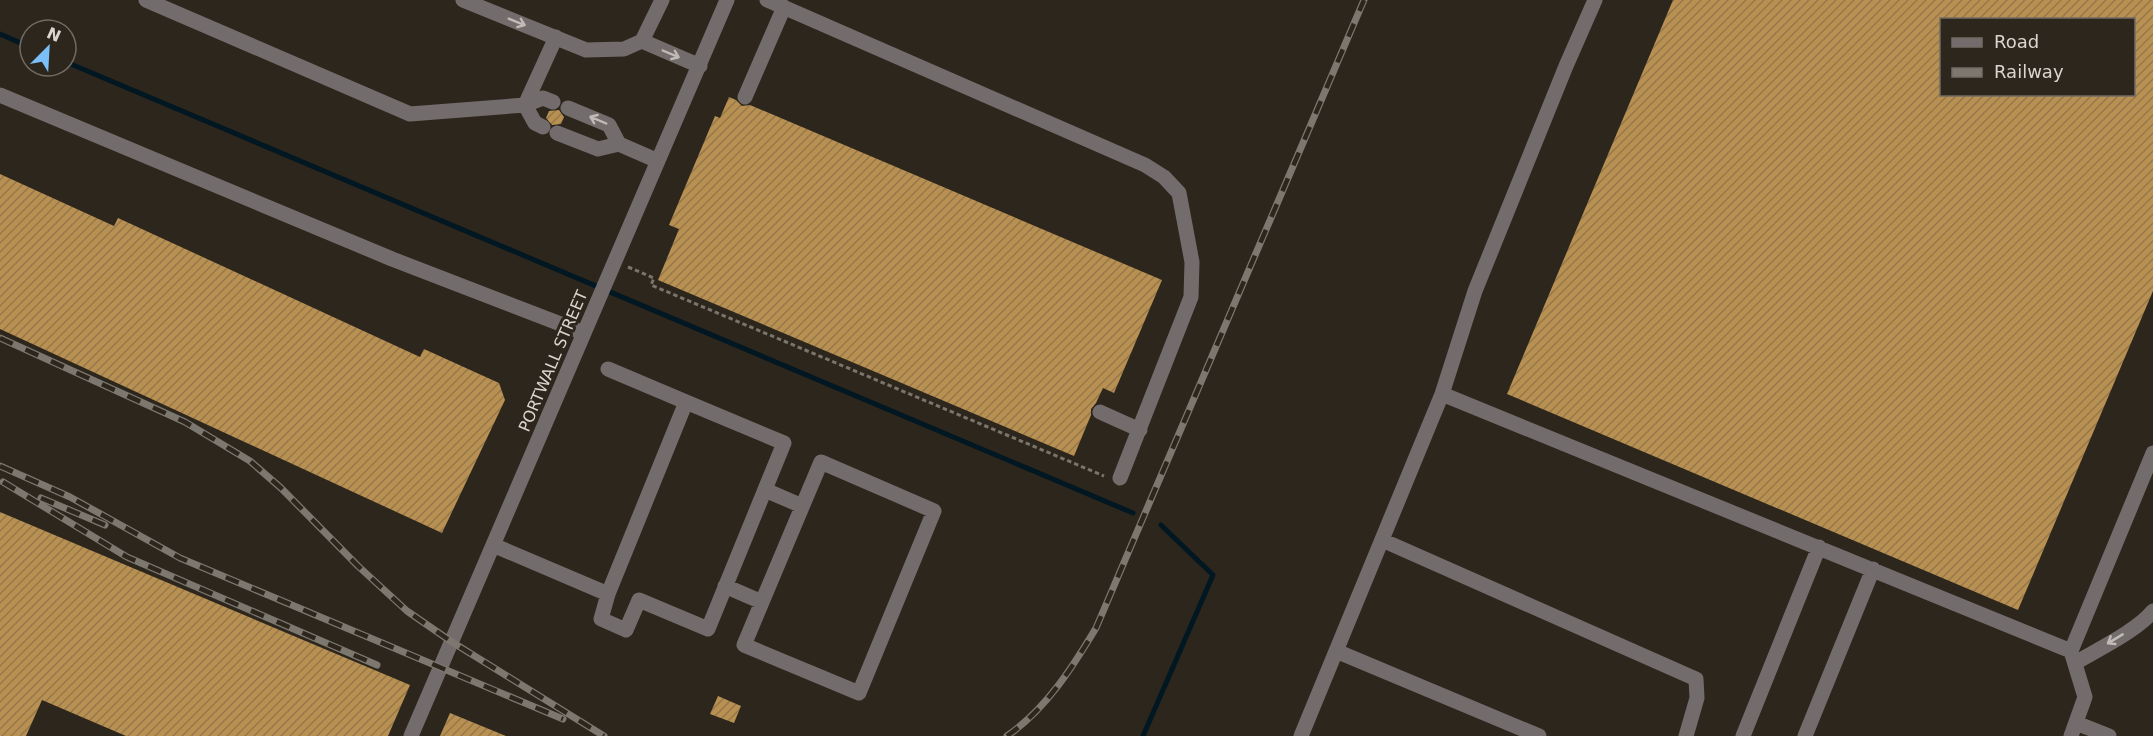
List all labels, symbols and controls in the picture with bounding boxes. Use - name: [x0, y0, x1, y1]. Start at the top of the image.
- one-way arrow: [507, 17, 526, 28]
- north arrow: [18, 18, 78, 78]
- legend: [1940, 18, 2135, 96]
- text: N: [44, 23, 64, 46]
- text: Road: [1994, 31, 2039, 52]
- one-way arrow: [661, 49, 680, 60]
- text: Railway: [1994, 61, 2064, 82]
- one-way arrow: [590, 114, 608, 125]
- street label: PORTWALL STREET: [515, 287, 591, 435]
- one-way arrow: [2107, 633, 2124, 645]

